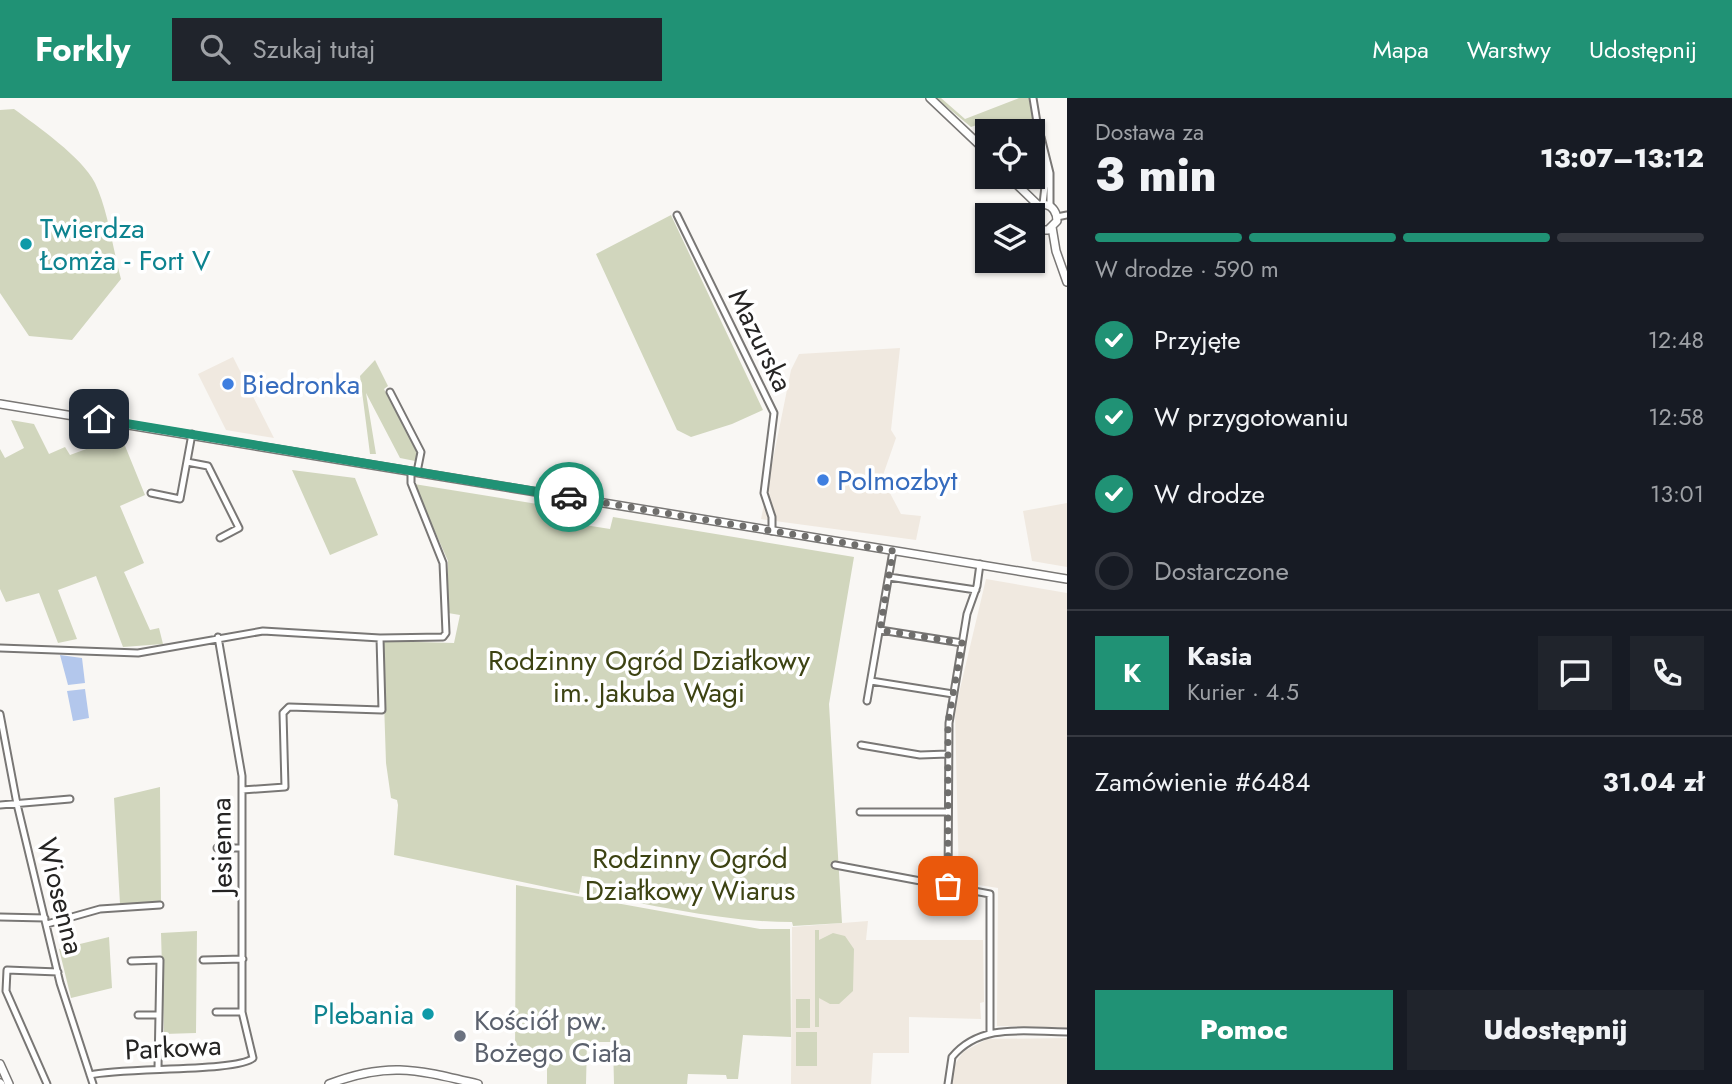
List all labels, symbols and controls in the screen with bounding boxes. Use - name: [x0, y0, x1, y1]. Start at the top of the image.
- search box: [172, 18, 662, 81]
- text: Forkly: [35, 26, 130, 73]
- icon: search: [196, 30, 234, 68]
- text: Szukaj tutaj: [252, 30, 375, 68]
- text: Mapa: [1372, 32, 1429, 67]
- text: Warstwy: [1467, 32, 1551, 67]
- text: Udostępnij: [1589, 32, 1697, 67]
- text: Dostawa za: [1095, 115, 1204, 149]
- map controls: [975, 119, 1045, 273]
- button: locate: [975, 119, 1045, 189]
- text: 13:07–13:12: [1540, 139, 1704, 177]
- text: 3 min: [1095, 142, 1217, 208]
- button: layers: [975, 203, 1045, 273]
- place label: Twierdza Łomża - Fort V: [39, 208, 211, 281]
- marker: Twierdza Łomża - Fort V: [18, 236, 34, 252]
- text: W drodze · 590 m: [1095, 252, 1279, 286]
- street label: Mazurska: [718, 282, 803, 399]
- icon: check: [1095, 321, 1133, 359]
- text: Przyjęte: [1154, 321, 1241, 359]
- text: 12:48: [1648, 323, 1704, 357]
- place label: Biedronka: [242, 364, 360, 405]
- marker: Biedronka: [220, 376, 236, 392]
- pin: [69, 389, 129, 449]
- icon: check: [1095, 398, 1133, 436]
- text: W przygotowaniu: [1154, 398, 1349, 436]
- icon: home: [80, 400, 118, 438]
- text: 12:58: [1648, 400, 1704, 434]
- place label: Polmozbyt: [837, 460, 958, 501]
- courier: [534, 462, 604, 532]
- marker: Polmozbyt: [815, 472, 831, 488]
- icon: check: [1095, 475, 1133, 513]
- text: W drodze: [1154, 475, 1265, 513]
- text: 13:01: [1650, 477, 1704, 511]
- icon: car: [550, 478, 588, 516]
- text: Dostarczone: [1154, 552, 1289, 590]
- button: chat: [1538, 636, 1612, 710]
- button: phone: [1630, 636, 1704, 710]
- text: Kasia: [1187, 637, 1252, 675]
- park label: Rodzinny Ogród Działkowy im. Jakuba Wagi: [488, 640, 811, 713]
- text: K: [1123, 654, 1141, 692]
- text: Kurier · 4.5: [1187, 675, 1299, 709]
- text: Zamówienie #6484: [1095, 763, 1310, 801]
- text: 31.04 zł: [1602, 763, 1704, 801]
- street label: Jesienna: [200, 797, 243, 899]
- street label: Wiosenna: [26, 833, 95, 959]
- park label: Rodzinny Ogród Działkowy Wiarus: [585, 838, 795, 911]
- pin: [918, 856, 978, 916]
- icon: bag: [929, 867, 967, 905]
- button: Pomoc: [1095, 990, 1393, 1070]
- button: Udostępnij: [1407, 990, 1704, 1070]
- place label: Plebania: [313, 994, 414, 1035]
- place label: Kościół pw. Bożego Ciała: [474, 1000, 632, 1073]
- marker: Plebania: [420, 1006, 436, 1022]
- street label: Parkowa: [124, 1024, 222, 1071]
- marker: Kościół pw. Bożego Ciała: [452, 1028, 468, 1044]

